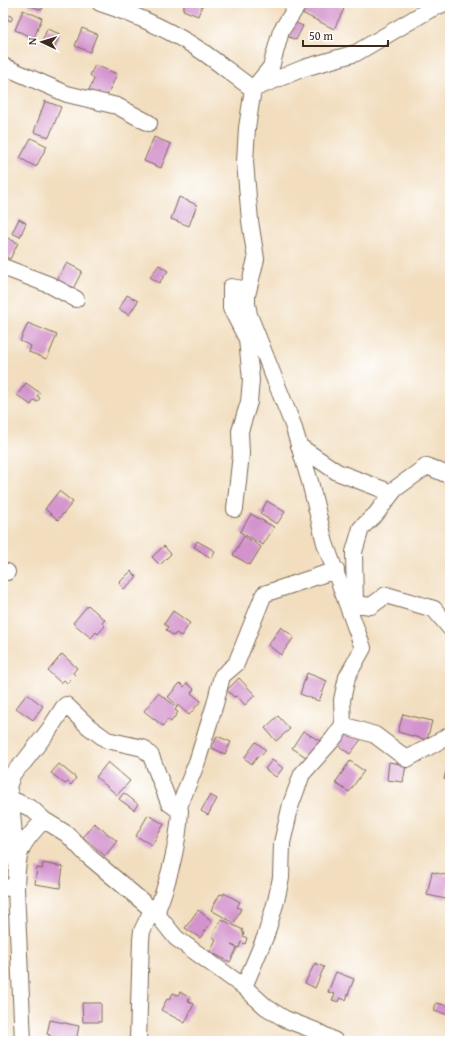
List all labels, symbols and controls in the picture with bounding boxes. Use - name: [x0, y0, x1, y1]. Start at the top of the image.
- north arrow: [22, 22, 62, 62]
- scale bar: [303, 22, 388, 48]
- text: 50 m: [309, 27, 333, 44]
- text: N: [24, 36, 40, 46]

